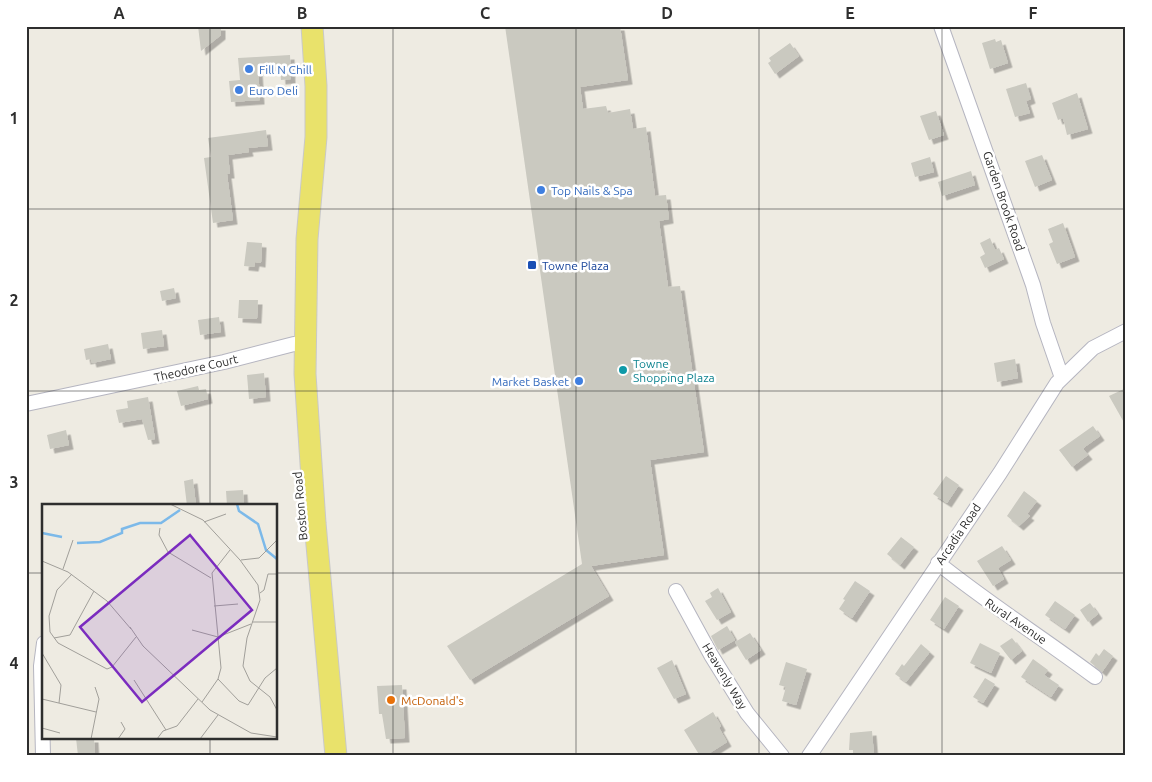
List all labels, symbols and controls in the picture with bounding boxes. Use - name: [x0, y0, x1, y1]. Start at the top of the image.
- text: A: [113, 4, 125, 22]
- text: B: [297, 4, 307, 22]
- text: C: [480, 4, 490, 22]
- text: D: [661, 4, 673, 22]
- text: E: [845, 4, 855, 22]
- text: F: [1029, 4, 1038, 22]
- marker: Fill N Chill: [243, 63, 255, 75]
- place label: Fill N Chill: [259, 63, 312, 76]
- marker: Euro Deli: [233, 84, 245, 96]
- place label: Euro Deli: [249, 84, 298, 97]
- text: 1: [9, 109, 19, 127]
- street label: Garden Brook Road: [981, 149, 1027, 253]
- marker: Top Nails & Spa: [535, 184, 547, 196]
- place label: Top Nails & Spa: [551, 184, 633, 197]
- marker: Towne Plaza: [526, 259, 538, 271]
- place label: Towne Plaza: [542, 259, 609, 272]
- text: 2: [9, 291, 19, 309]
- street label: Theodore Court: [153, 352, 239, 384]
- place label: Towne Shopping Plaza: [633, 357, 715, 384]
- marker: Towne Shopping Plaza: [617, 364, 629, 376]
- place label: Market Basket: [492, 375, 569, 388]
- marker: Market Basket: [573, 375, 585, 387]
- street label: Boston Road: [291, 471, 309, 541]
- text: 3: [9, 473, 19, 491]
- street label: Arcadia Road: [933, 501, 983, 567]
- inset map: [42, 504, 278, 740]
- street label: Rural Avenue: [983, 596, 1049, 646]
- street label: Heavenly Way: [700, 641, 750, 712]
- text: 4: [9, 654, 19, 672]
- marker: McDonald's: [385, 694, 397, 706]
- place label: McDonald's: [401, 694, 464, 707]

